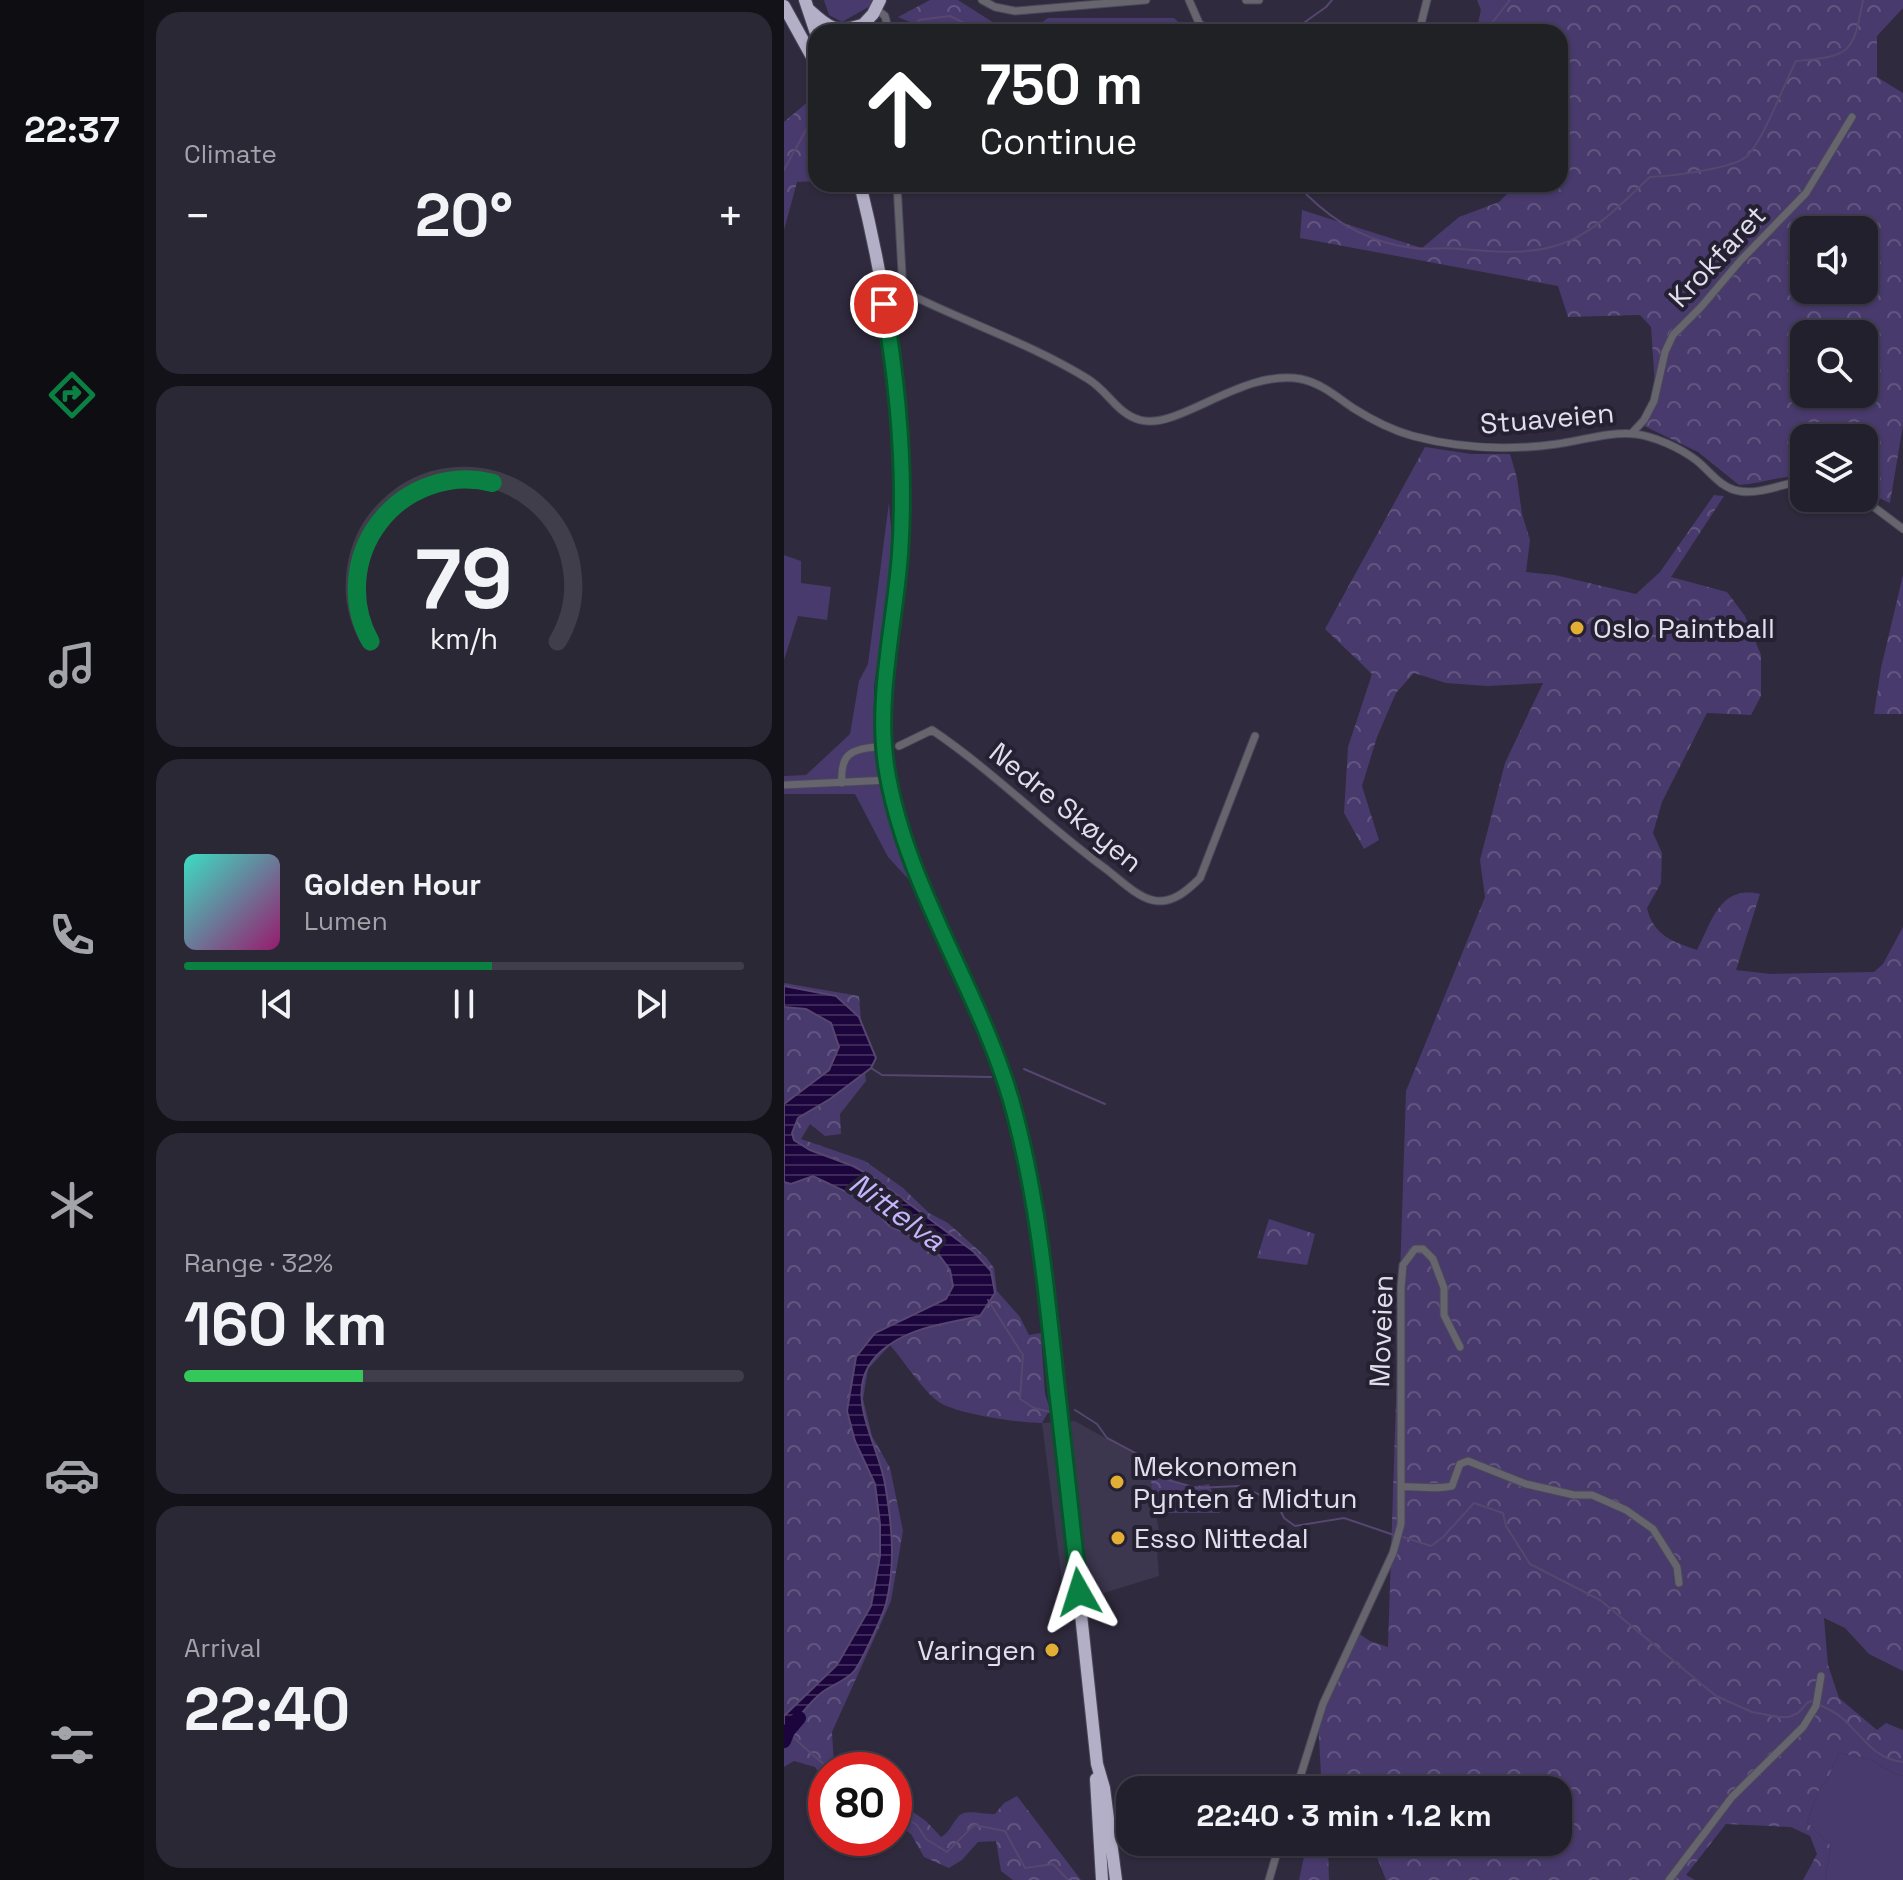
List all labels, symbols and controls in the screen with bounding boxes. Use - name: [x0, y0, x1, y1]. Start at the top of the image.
- text: 750 m: [980, 49, 1143, 120]
- icon: ahead: [848, 56, 952, 160]
- text: 22:37: [24, 107, 120, 153]
- text: Continue: [980, 119, 1137, 165]
- text: Climate: [184, 137, 277, 171]
- text: 20°: [415, 177, 513, 254]
- text: −: [184, 188, 211, 244]
- text: +: [717, 188, 744, 244]
- street label: Krokfaret: [1661, 197, 1773, 315]
- map controls: [1790, 216, 1878, 512]
- button: sound: [1790, 216, 1878, 304]
- pin: [850, 270, 918, 338]
- icon: arrive: [862, 282, 906, 326]
- button: search: [1790, 320, 1878, 408]
- icon: directions: [44, 367, 100, 423]
- street label: Stuaveien: [1479, 394, 1615, 442]
- button: layers: [1790, 424, 1878, 512]
- text: 79: [415, 526, 513, 632]
- place label: Oslo Paintball: [1593, 610, 1775, 646]
- marker: Oslo Paintball: [1568, 619, 1586, 637]
- text: km/h: [430, 622, 498, 658]
- icon: music: [44, 637, 100, 693]
- street label: Nedre Skøyen: [982, 734, 1150, 880]
- text: Golden Hour: [304, 865, 481, 904]
- text: Lumen: [304, 904, 388, 938]
- icon: phone: [44, 907, 100, 963]
- icon: previous: [255, 982, 299, 1026]
- icon: pause: [442, 982, 486, 1026]
- icon: next: [629, 982, 673, 1026]
- water label: Nittelva: [842, 1164, 953, 1260]
- icon: climate: [44, 1177, 100, 1233]
- text: Range · 32%: [184, 1246, 333, 1280]
- street label: Moveien: [1361, 1274, 1401, 1388]
- text: 160 km: [184, 1286, 387, 1363]
- icon: car: [44, 1447, 100, 1503]
- place label: Mekonomen Pynten & Midtun: [1133, 1448, 1357, 1516]
- marker: Mekonomen Pynten & Midtun: [1108, 1473, 1126, 1491]
- place label: Esso Nittedal: [1134, 1520, 1309, 1556]
- marker: Esso Nittedal: [1109, 1529, 1127, 1547]
- position arrow: [1037, 1550, 1121, 1634]
- text: Arrival: [184, 1631, 261, 1665]
- place label: Varingen: [917, 1632, 1036, 1668]
- marker: Varingen: [1043, 1641, 1061, 1659]
- text: 22:40: [184, 1671, 350, 1748]
- icon: filters: [44, 1717, 100, 1773]
- speed limit sign: 80: [808, 1752, 912, 1856]
- text: 22:40 · 3 min · 1.2 km: [1196, 1796, 1492, 1835]

